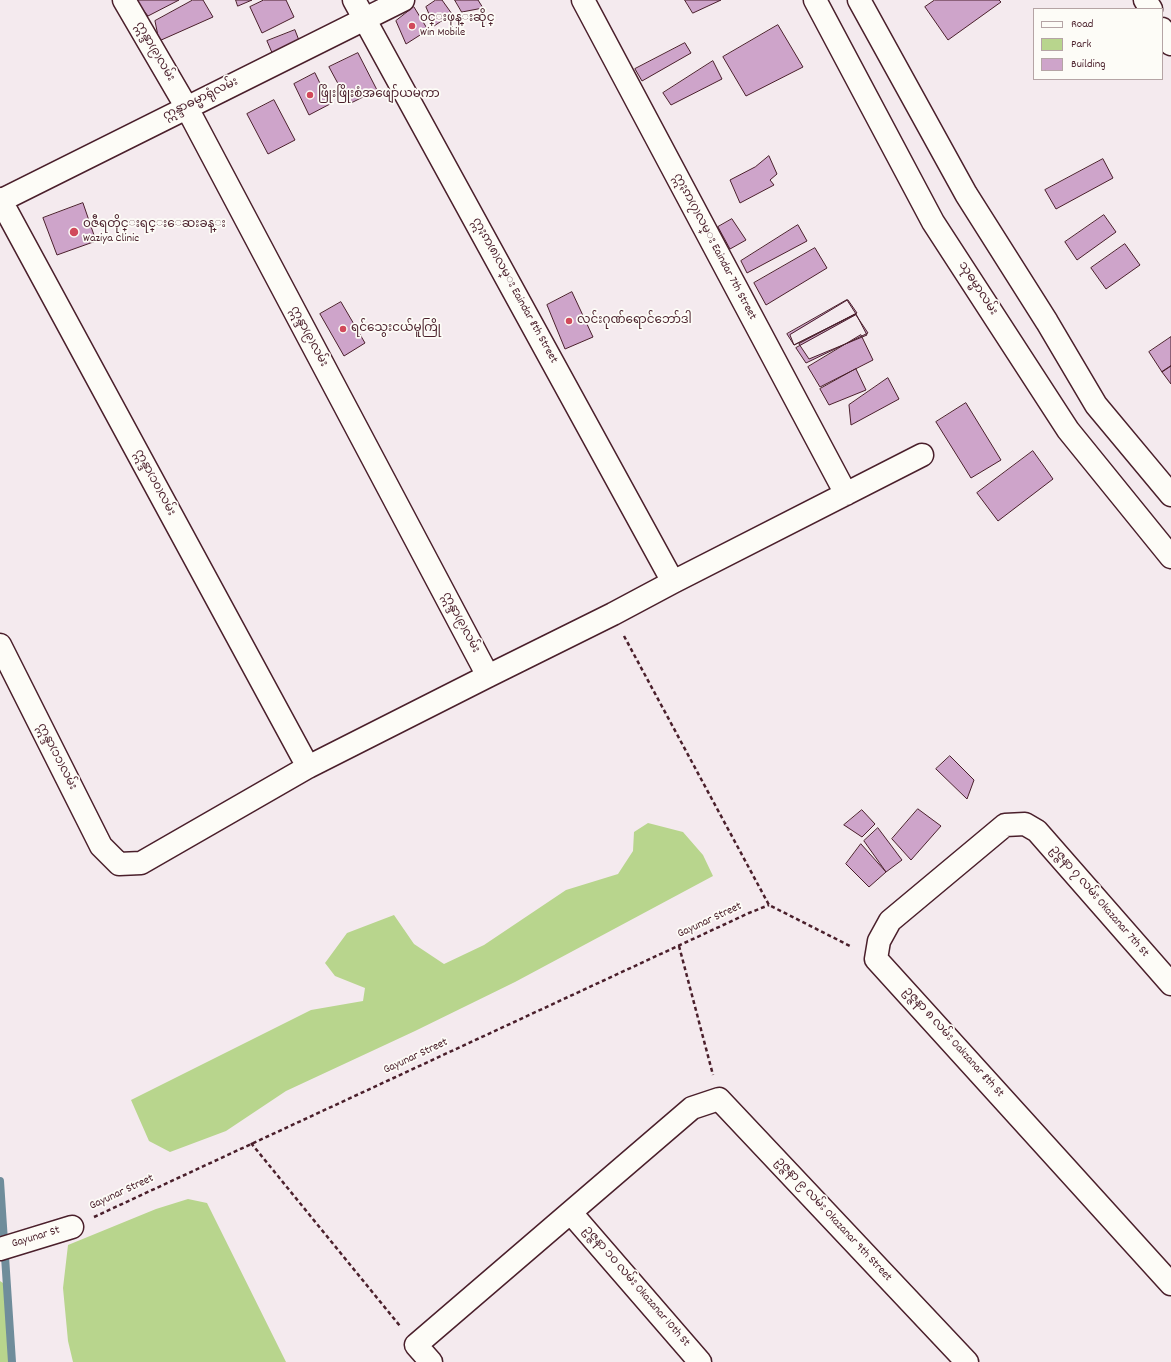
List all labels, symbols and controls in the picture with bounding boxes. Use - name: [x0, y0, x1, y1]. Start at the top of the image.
- legend: [1033, 8, 1163, 80]
- place label: ၀င္းဖုန္းဆိုင္ Win Mobile: [420, 12, 494, 40]
- text: Road: [1071, 16, 1093, 33]
- street label: ဣန္ဒာ(၉)လမ်း: [131, 20, 177, 84]
- marker: ၀င္းဖုန္းဆိုင္ Win Mobile: [407, 21, 417, 31]
- text: Park: [1071, 36, 1091, 53]
- text: Building: [1071, 56, 1106, 73]
- street label: ဣန္ဒာဓမ္မာရုံလမ်း: [161, 76, 241, 124]
- place label: ဖြိုးဖြိုးစံအဖျော်ယမကာ: [318, 88, 440, 102]
- marker: ဖြိုးဖြိုးစံအဖျော်ယမကာ: [305, 90, 315, 100]
- street label: ဣႏၵာ(၇)လမ္း Eaindar 7th Street: [669, 171, 759, 323]
- street label: ဣႏၵာ(၈)လမ္း Eaindar 8th Street: [468, 216, 560, 366]
- place label: ၀ဇီရတိုင္းရင္းေဆးခန္း Waziya Clinic: [83, 218, 226, 246]
- marker: ၀ဇီရတိုင္းရင္းေဆးခန္း Waziya Clinic: [68, 226, 80, 238]
- street label: သုဓမ္မာလမ်း: [954, 260, 1000, 318]
- street label: ဣန္ဒာ(၉)လမ်း: [286, 304, 330, 370]
- place label: လင်းဂုဏ်ရောင်ဘော်ဒါ: [577, 314, 692, 328]
- marker: လင်းဂုဏ်ရောင်ဘော်ဒါ: [564, 316, 574, 326]
- place label: ရင်သွေးငယ်မူကြို: [351, 322, 441, 336]
- marker: ရင်သွေးငယ်မူကြို: [338, 324, 348, 334]
- street label: ဣန္ဒာ(၁၀)လမ်း: [130, 447, 178, 519]
- street label: ဣန္ဒာ(၉)လမ်း: [438, 590, 482, 656]
- street label: ဣန္ဒာ(၁၁)လမ်း: [33, 721, 79, 793]
- street label: ဥဇ္ဇနာ ၇ လမ်း Okazanar 7th St: [1047, 843, 1151, 961]
- street label: Gayunar Street: [676, 900, 744, 942]
- street label: ဥဇ္ဇနာ ၈ လမ်း Oakzanar 8th St: [900, 985, 1006, 1101]
- street label: Gayunar Street: [382, 1036, 450, 1078]
- street label: ဥဇ္ဇနာ ၉ လမ်း Okazanar 9th Street: [772, 1155, 894, 1285]
- street label: Gayunar Street: [88, 1172, 156, 1214]
- street label: Gayunar St: [10, 1224, 62, 1252]
- street label: ဥဇ္ဇနာ ၁၀ လမ်း Okazanar 10th St: [580, 1224, 692, 1350]

